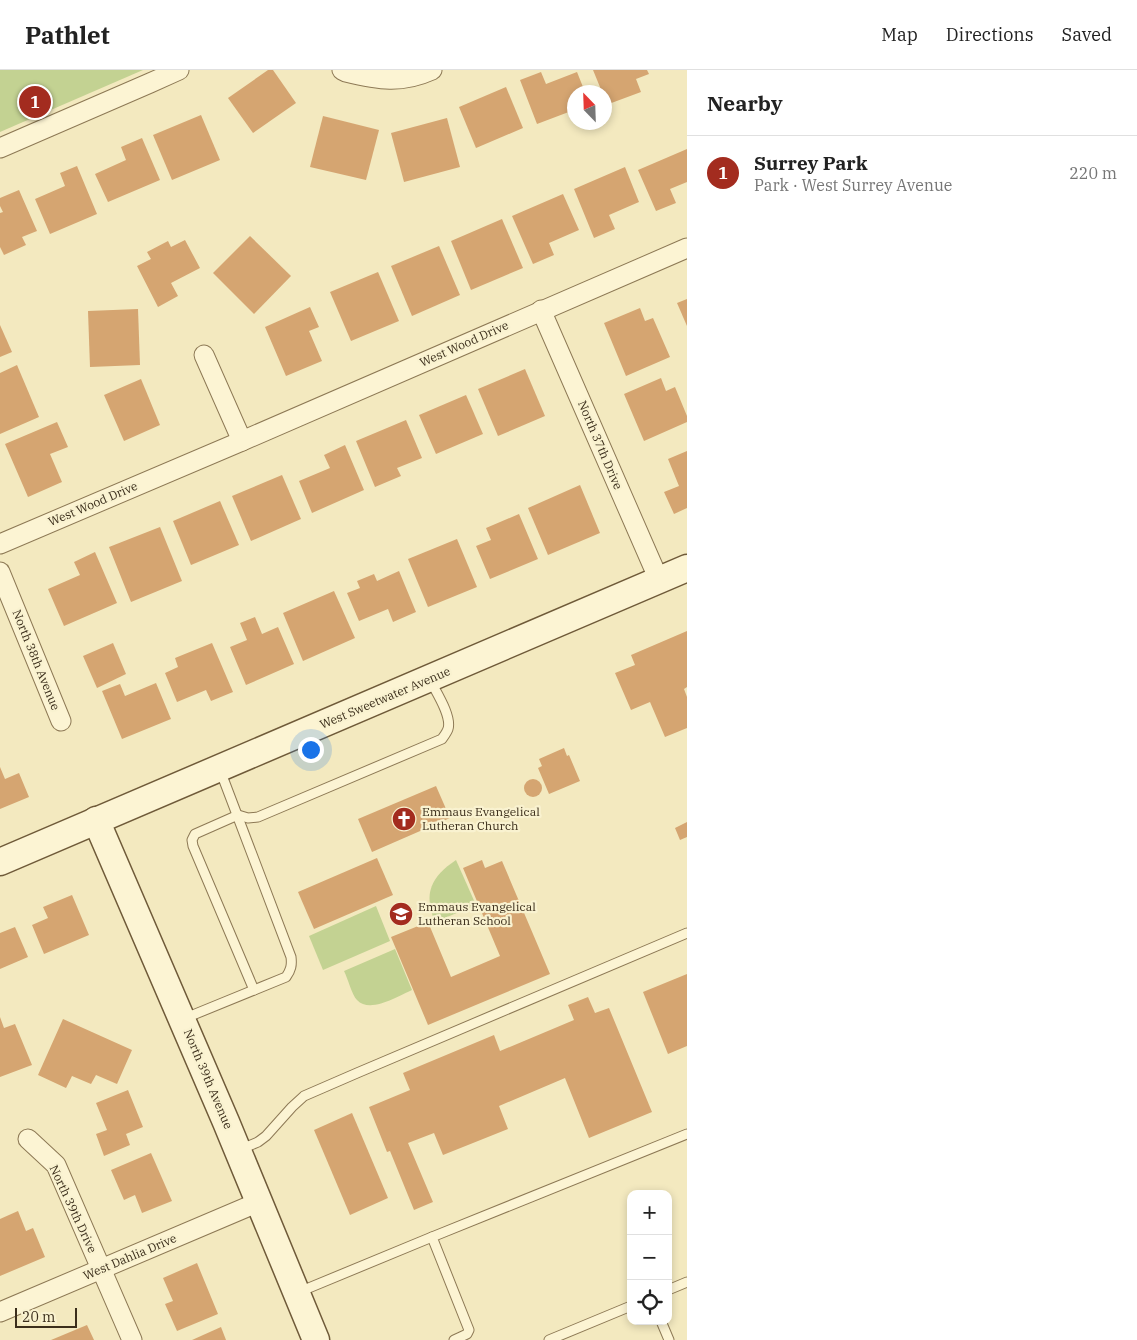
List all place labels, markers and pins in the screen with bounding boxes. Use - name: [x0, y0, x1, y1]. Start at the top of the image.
- pin: 1: [19, 83, 51, 121]
- place label: Emmaus Evangelical Lutheran Church: [422, 804, 540, 833]
- church icon: Emmaus Evangelical Lutheran Church: [391, 806, 417, 832]
- place label: Emmaus Evangelical Lutheran School: [418, 899, 536, 928]
- school or university icon: Emmaus Evangelical Lutheran School: [388, 901, 414, 927]

